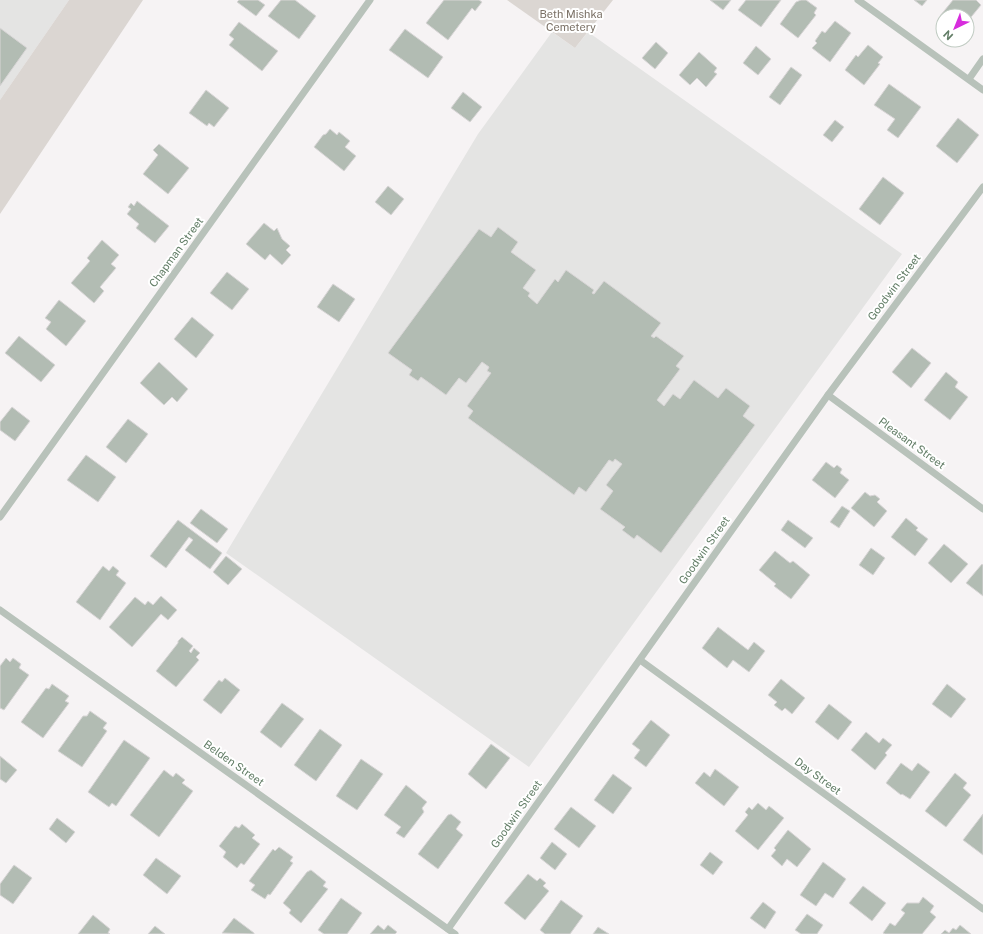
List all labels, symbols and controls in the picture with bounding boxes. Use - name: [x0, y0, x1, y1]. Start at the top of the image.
- park label: Beth Mishka Cemetery: [539, 8, 603, 33]
- north arrow: [935, 8, 975, 48]
- text: N: [941, 28, 955, 43]
- street label: Chapman Street: [147, 215, 205, 289]
- street label: Goodwin Street: [865, 252, 923, 322]
- street label: Pleasant Street: [876, 415, 948, 471]
- street label: Goodwin Street: [676, 514, 732, 586]
- street label: Belden Street: [202, 738, 266, 788]
- street label: Day Street: [793, 755, 843, 797]
- street label: Goodwin Street: [488, 778, 544, 850]

